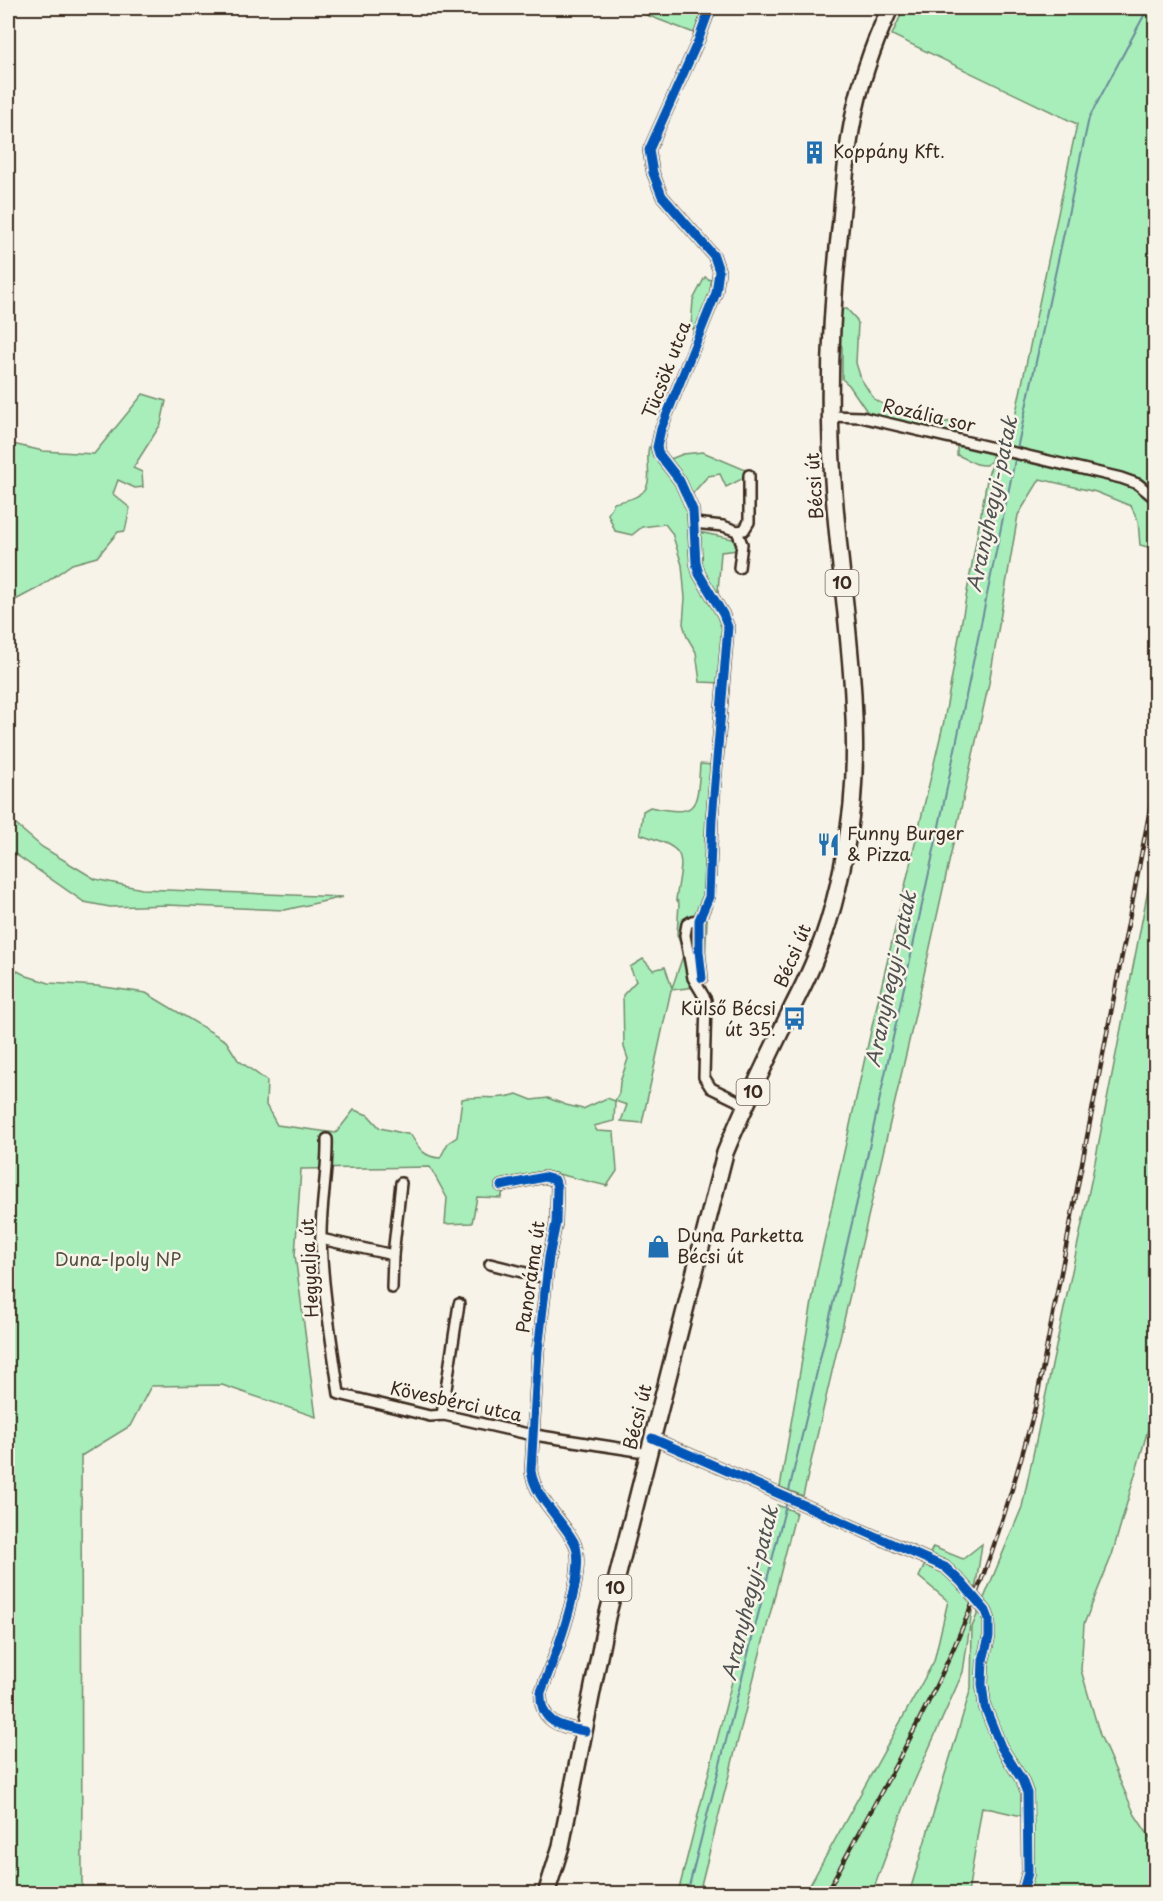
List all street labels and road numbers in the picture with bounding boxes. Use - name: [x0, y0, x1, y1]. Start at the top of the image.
- street label: Tücsök utca: [635, 316, 697, 422]
- street label: Rozália sor: [880, 391, 979, 438]
- street label: Bécsi út: [798, 452, 829, 520]
- road number: 10: [826, 570, 858, 596]
- street label: Bécsi út: [766, 919, 817, 991]
- road number: 10: [736, 1079, 770, 1105]
- street label: Hegyalja út: [292, 1218, 325, 1318]
- street label: Panoráma út: [508, 1219, 551, 1334]
- street label: Kövesbérci utca: [388, 1373, 526, 1428]
- street label: Bécsi út: [615, 1381, 658, 1452]
- road number: 10: [598, 1575, 632, 1601]

